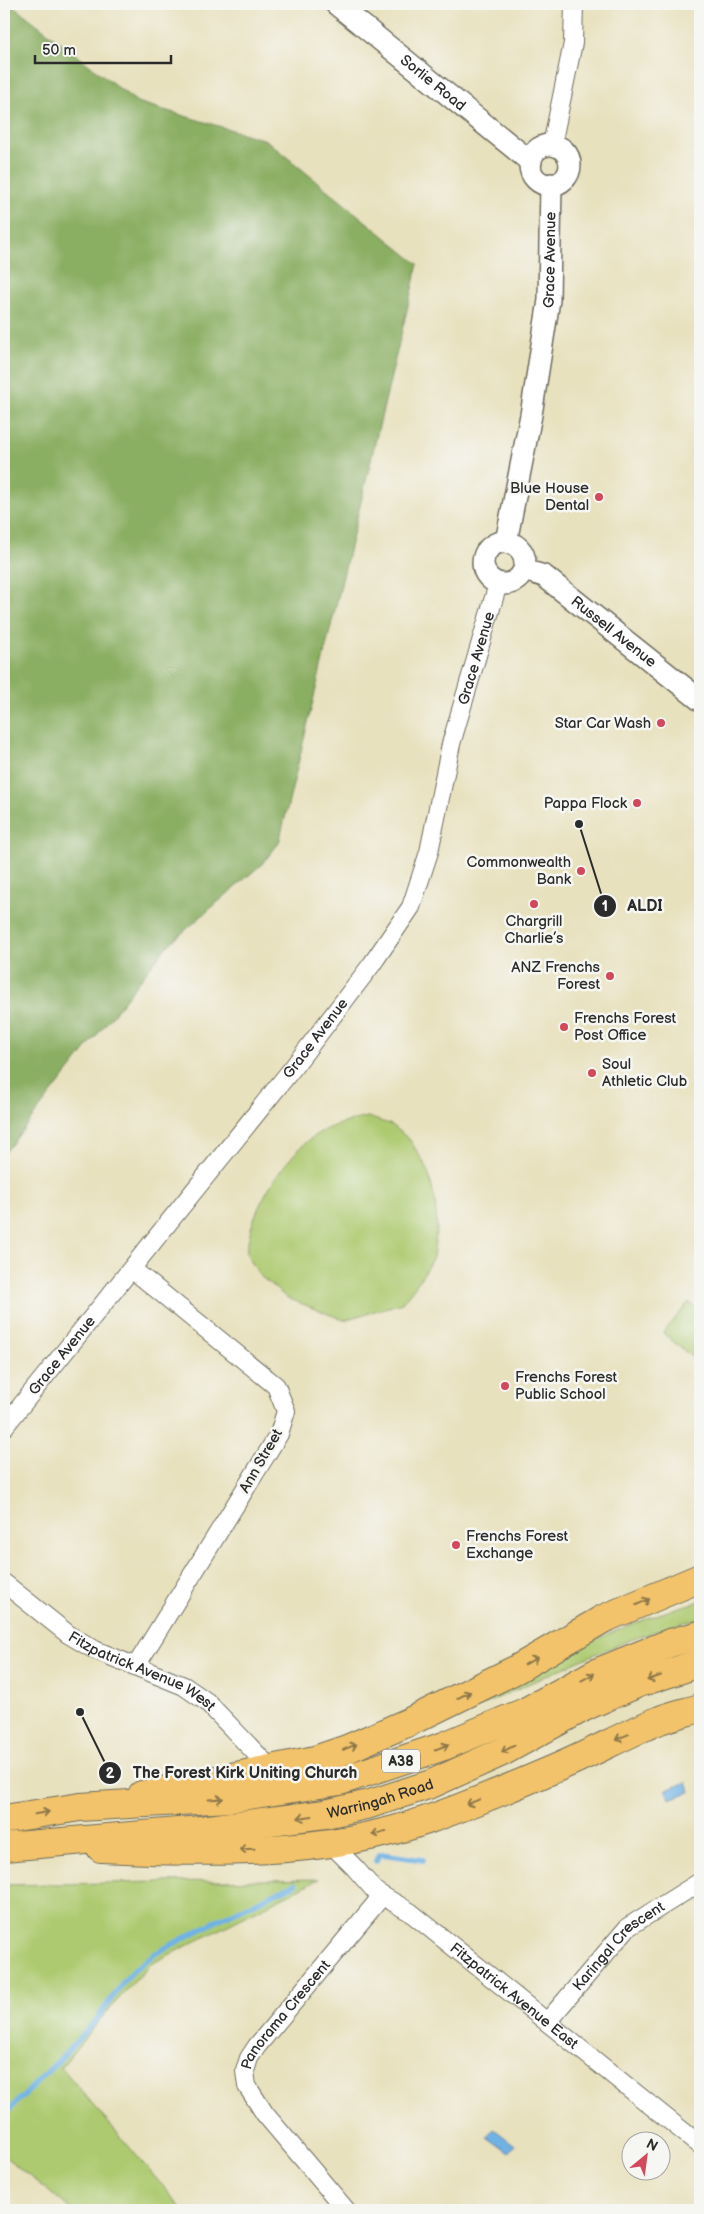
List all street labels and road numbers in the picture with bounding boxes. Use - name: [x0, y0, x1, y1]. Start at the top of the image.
- street label: Sorlie Road: [396, 50, 470, 115]
- street label: Grace Avenue: [538, 211, 560, 309]
- street label: Russell Avenue: [567, 592, 660, 671]
- street label: Grace Avenue: [454, 609, 499, 707]
- street label: Grace Avenue: [279, 994, 352, 1082]
- street label: Grace Avenue: [24, 1312, 99, 1399]
- street label: Ann Street: [235, 1425, 287, 1497]
- street label: Fitzpatrick Avenue West: [65, 1627, 220, 1715]
- road number: A38: [382, 1750, 420, 1772]
- street label: Warringah Road: [325, 1774, 436, 1823]
- street label: Karingal Crescent: [568, 1897, 668, 1995]
- street label: Fitzpatrick Avenue East: [446, 1938, 583, 2053]
- street label: Panorama Crescent: [237, 1956, 335, 2071]

